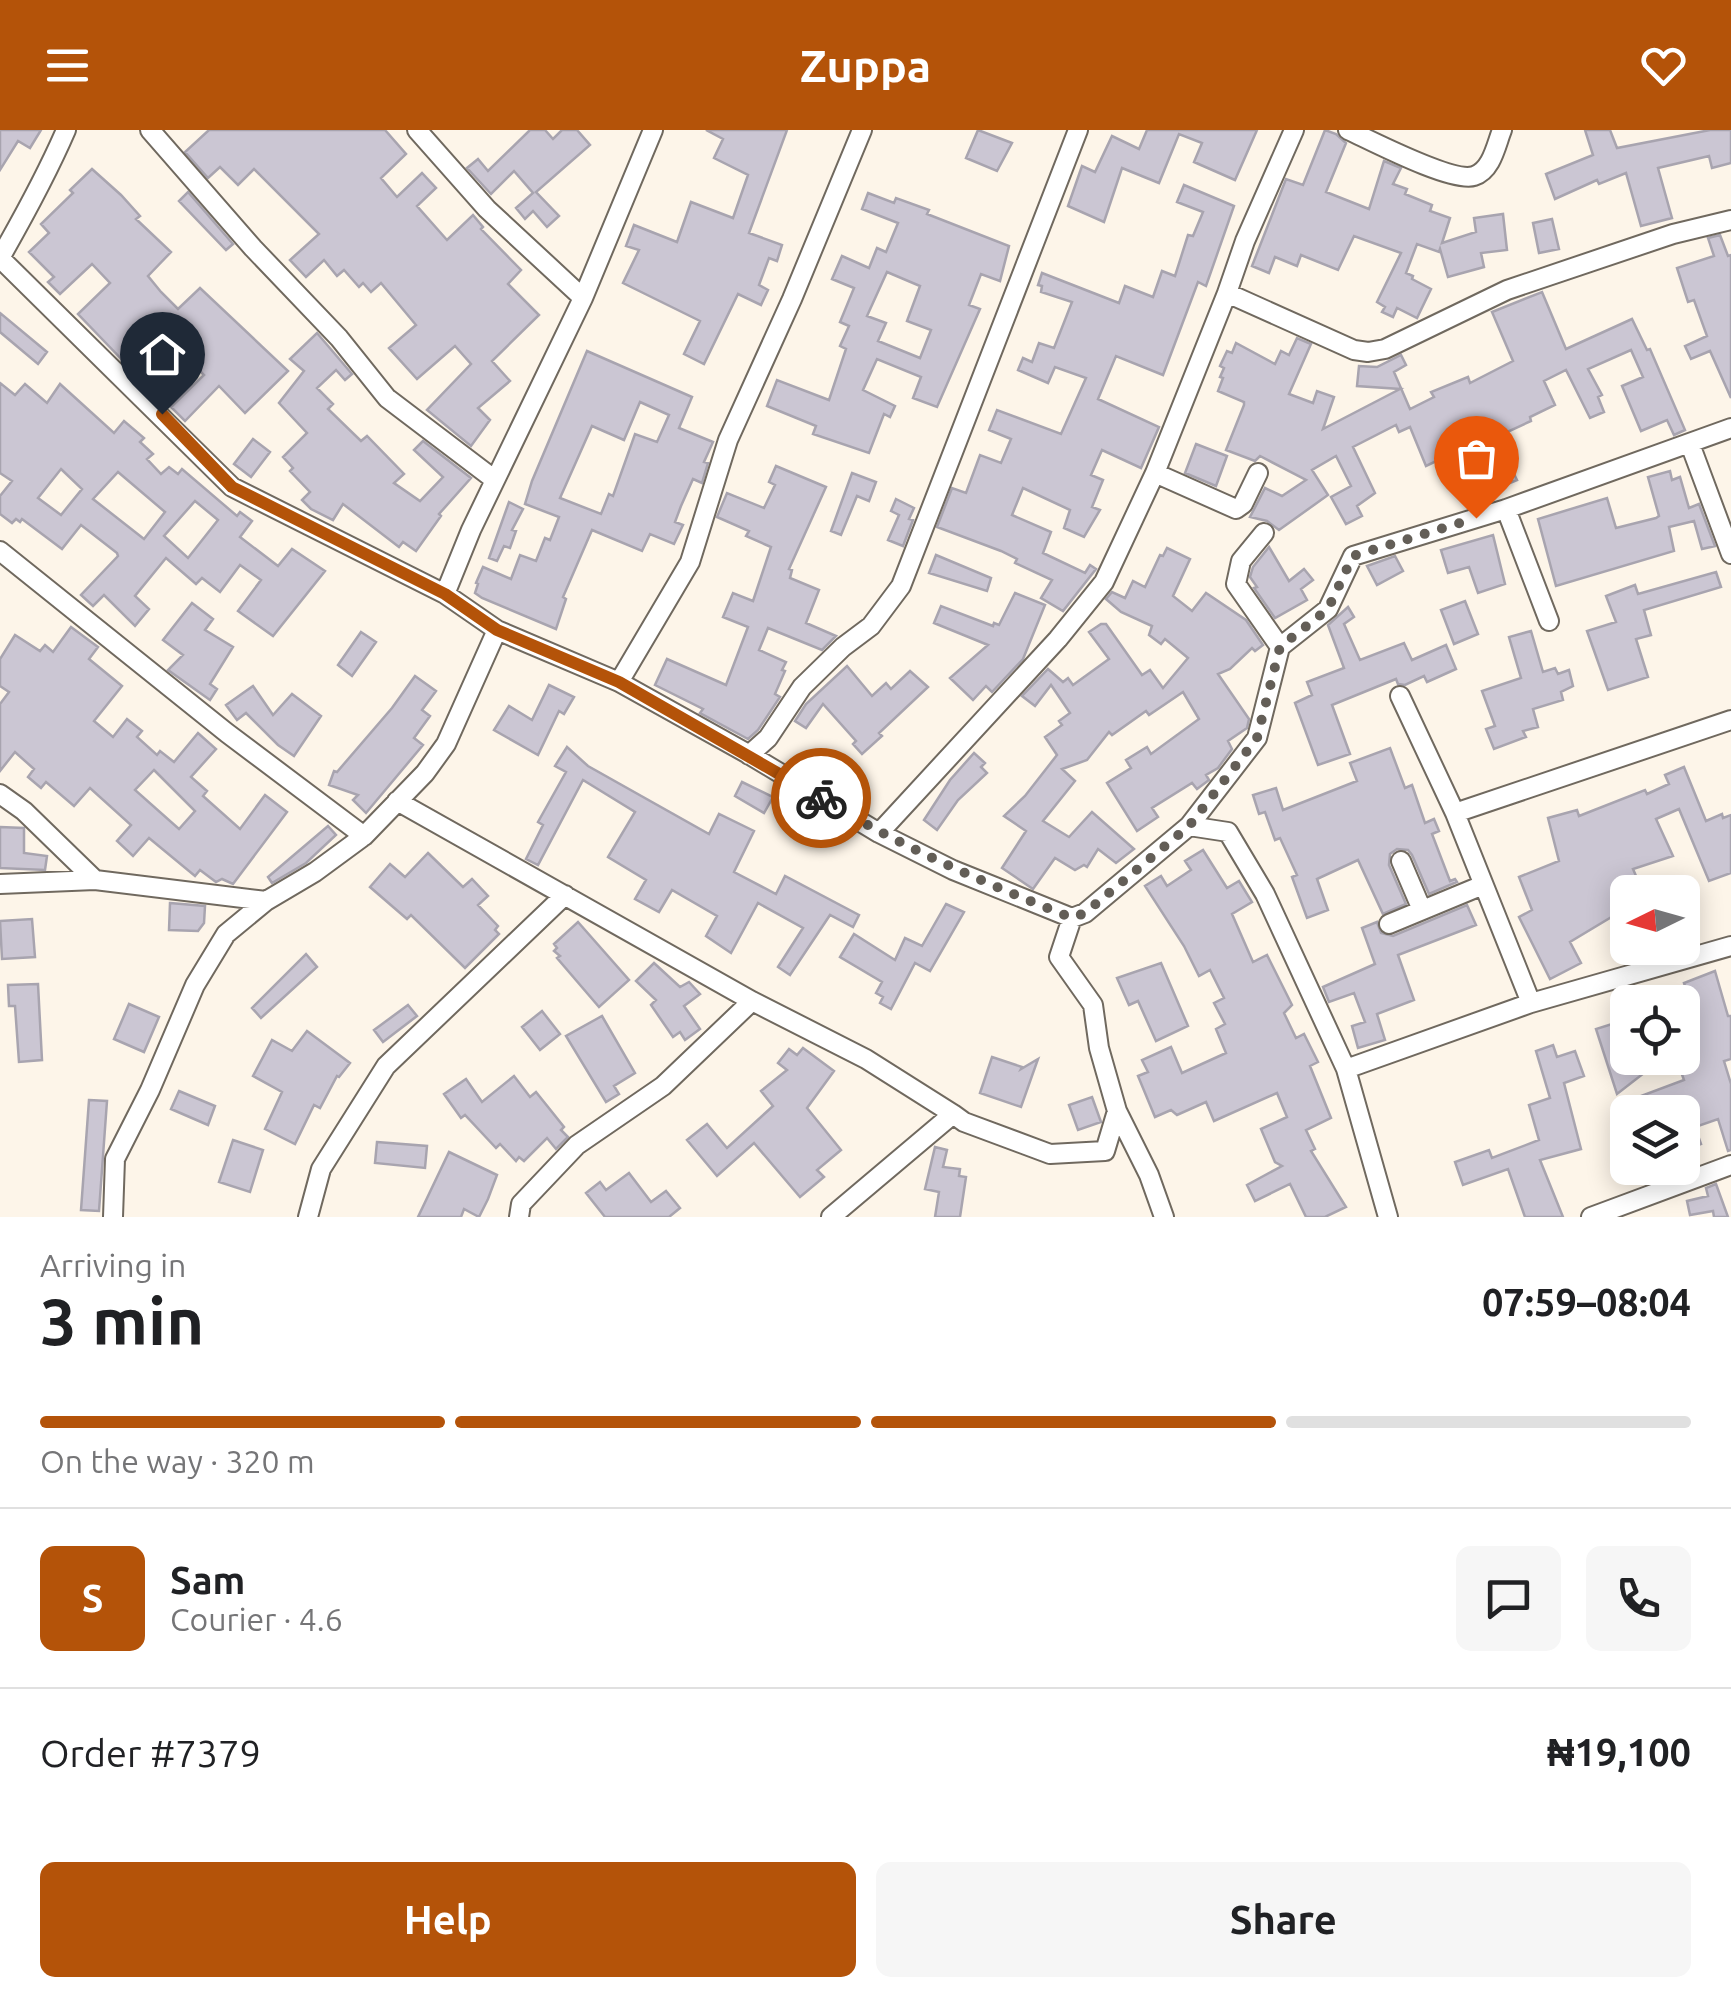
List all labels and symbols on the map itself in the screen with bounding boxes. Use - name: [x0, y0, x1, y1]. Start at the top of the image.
- pin: [120, 312, 205, 415]
- pin: [1434, 416, 1519, 519]
- courier: [771, 748, 871, 848]
- north arrow: [1610, 875, 1700, 965]

